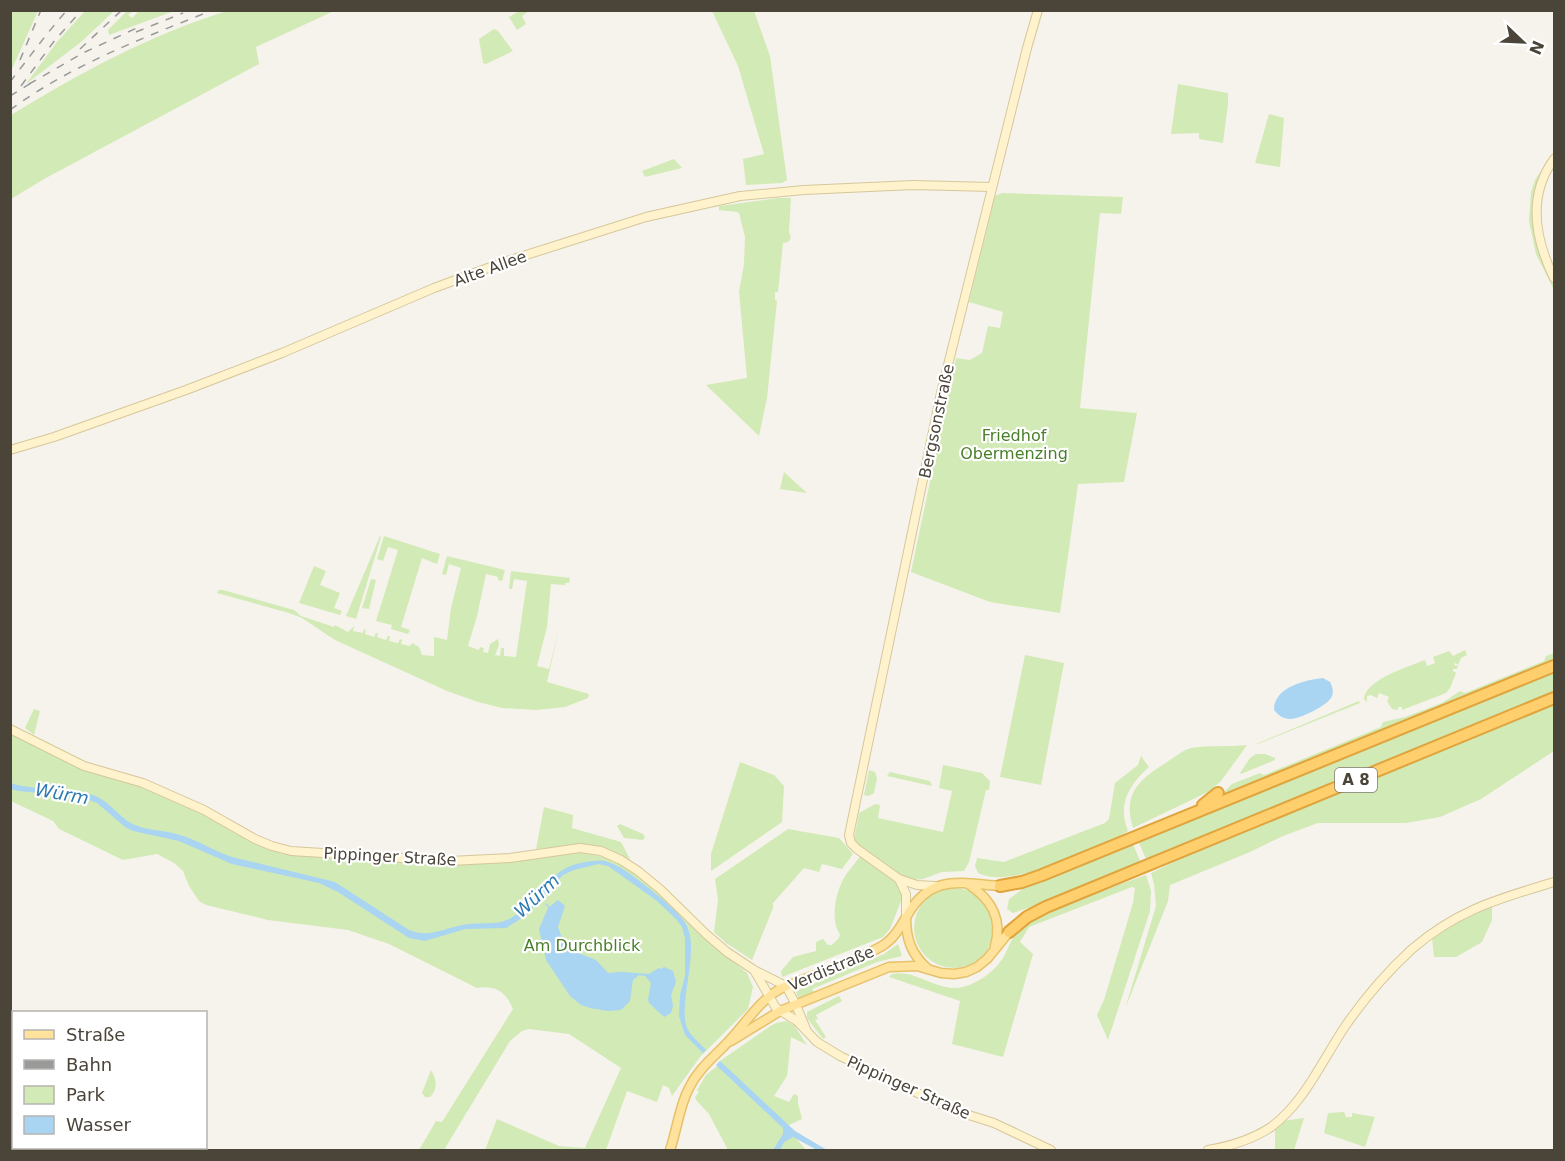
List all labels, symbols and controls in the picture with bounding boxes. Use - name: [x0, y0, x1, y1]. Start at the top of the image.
- north arrow: [1493, 12, 1553, 72]
- text: N: [1525, 38, 1548, 58]
- street label: Alte Allee: [451, 247, 529, 290]
- street label: Bergsonstraße: [915, 362, 958, 480]
- park label: Friedhof Obermenzing: [960, 426, 1068, 463]
- road number: A 8: [1335, 768, 1377, 792]
- water label: Würm: [34, 778, 91, 809]
- street label: Pippinger Straße: [323, 844, 457, 869]
- water label: Würm: [510, 869, 564, 922]
- park label: Am Durchblick: [524, 936, 641, 955]
- street label: Verdistraße: [785, 942, 877, 995]
- legend: [12, 1011, 207, 1149]
- text: Straße: [66, 1024, 125, 1045]
- street label: Pippinger Straße: [844, 1052, 973, 1123]
- text: Bahn: [66, 1054, 112, 1075]
- text: Park: [66, 1084, 105, 1105]
- text: Wasser: [66, 1114, 132, 1135]

